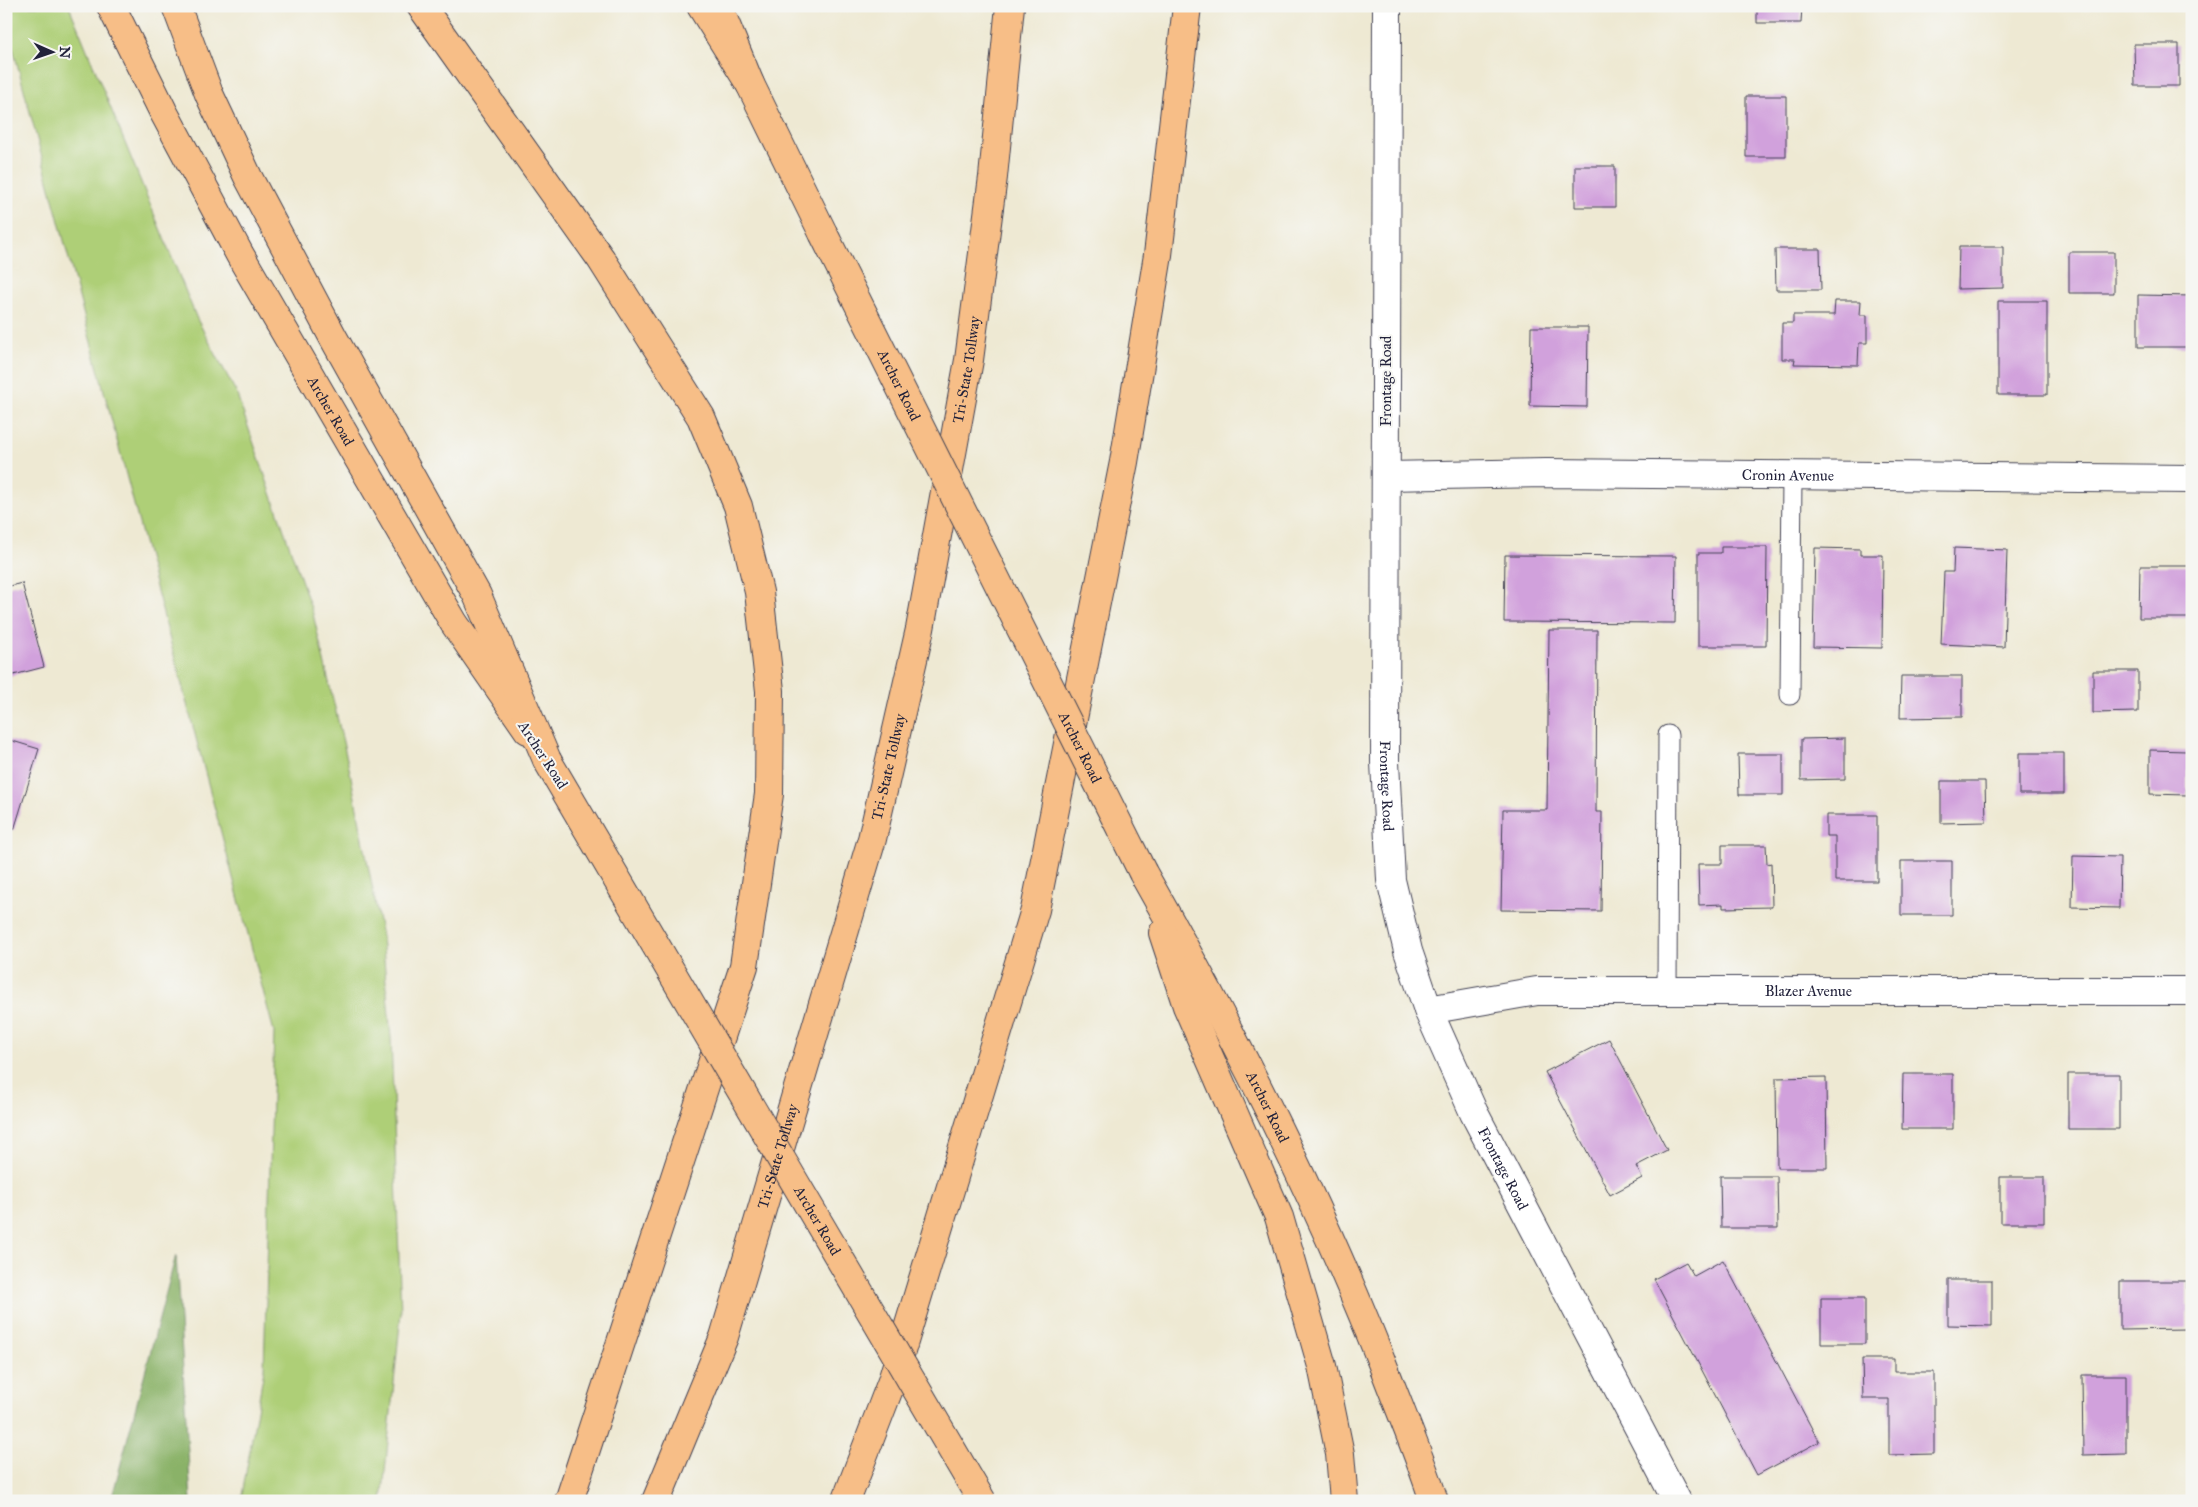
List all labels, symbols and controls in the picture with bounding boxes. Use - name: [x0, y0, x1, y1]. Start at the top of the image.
- north arrow: [28, 28, 78, 78]
- text: N: [56, 46, 73, 59]
- street label: Tri-State Tollway: [949, 314, 984, 425]
- street label: Frontage Road: [1377, 335, 1395, 426]
- street label: Archer Road: [873, 346, 925, 424]
- street label: Archer Road: [303, 372, 358, 449]
- street label: Cronin Avenue: [1742, 466, 1834, 485]
- street label: Archer Road: [1054, 708, 1106, 786]
- street label: Tri-State Tollway: [868, 711, 910, 822]
- street label: Archer Road: [514, 717, 572, 793]
- street label: Frontage Road: [1376, 741, 1398, 832]
- street label: Blazer Avenue: [1765, 982, 1852, 1000]
- street label: Archer Road: [1242, 1067, 1293, 1146]
- street label: Tri-State Tollway: [754, 1101, 802, 1211]
- street label: Frontage Road: [1474, 1124, 1532, 1213]
- street label: Archer Road: [789, 1182, 845, 1259]

